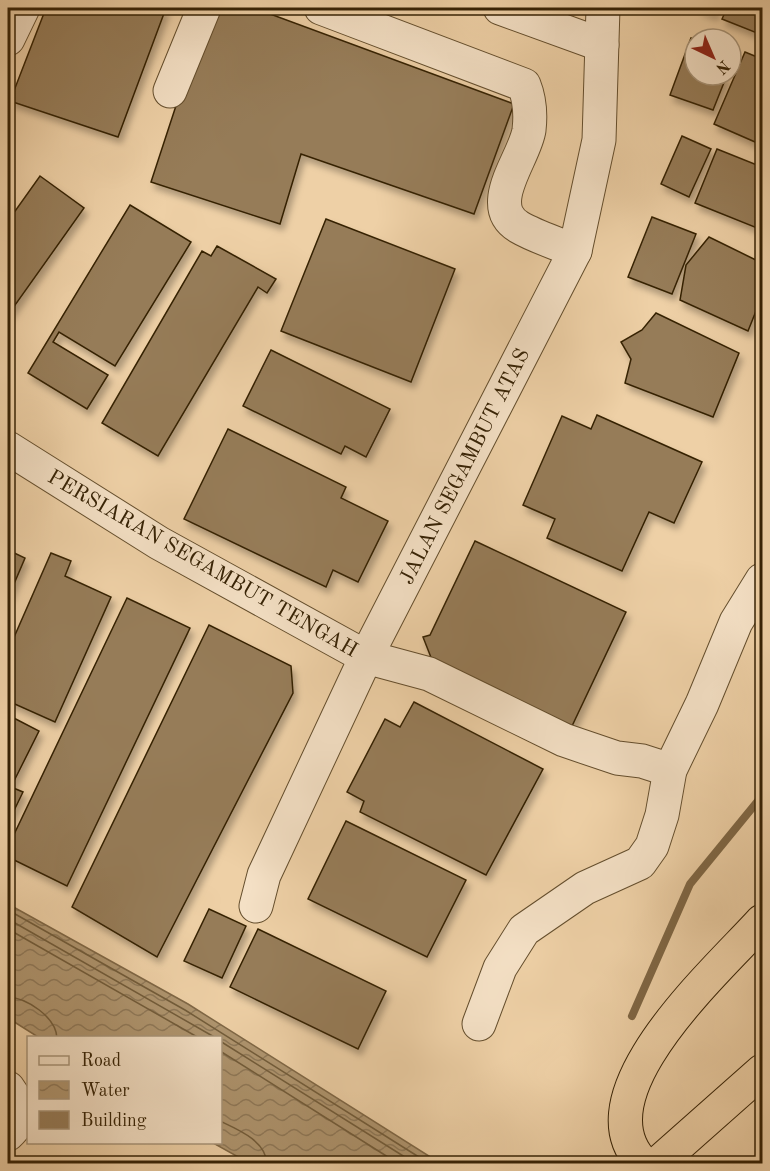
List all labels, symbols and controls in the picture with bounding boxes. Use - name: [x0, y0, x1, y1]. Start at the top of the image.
- north arrow: [683, 27, 743, 87]
- text: N: [712, 56, 732, 77]
- street label: JALAN SEGAMBUT ATAS: [397, 345, 534, 588]
- street label: PERSIARAN SEGAMBUT TENGAH: [44, 467, 361, 662]
- legend: [27, 1036, 222, 1144]
- text: Road: [81, 1052, 121, 1070]
- text: Water: [81, 1082, 130, 1100]
- text: Building: [81, 1112, 147, 1130]

